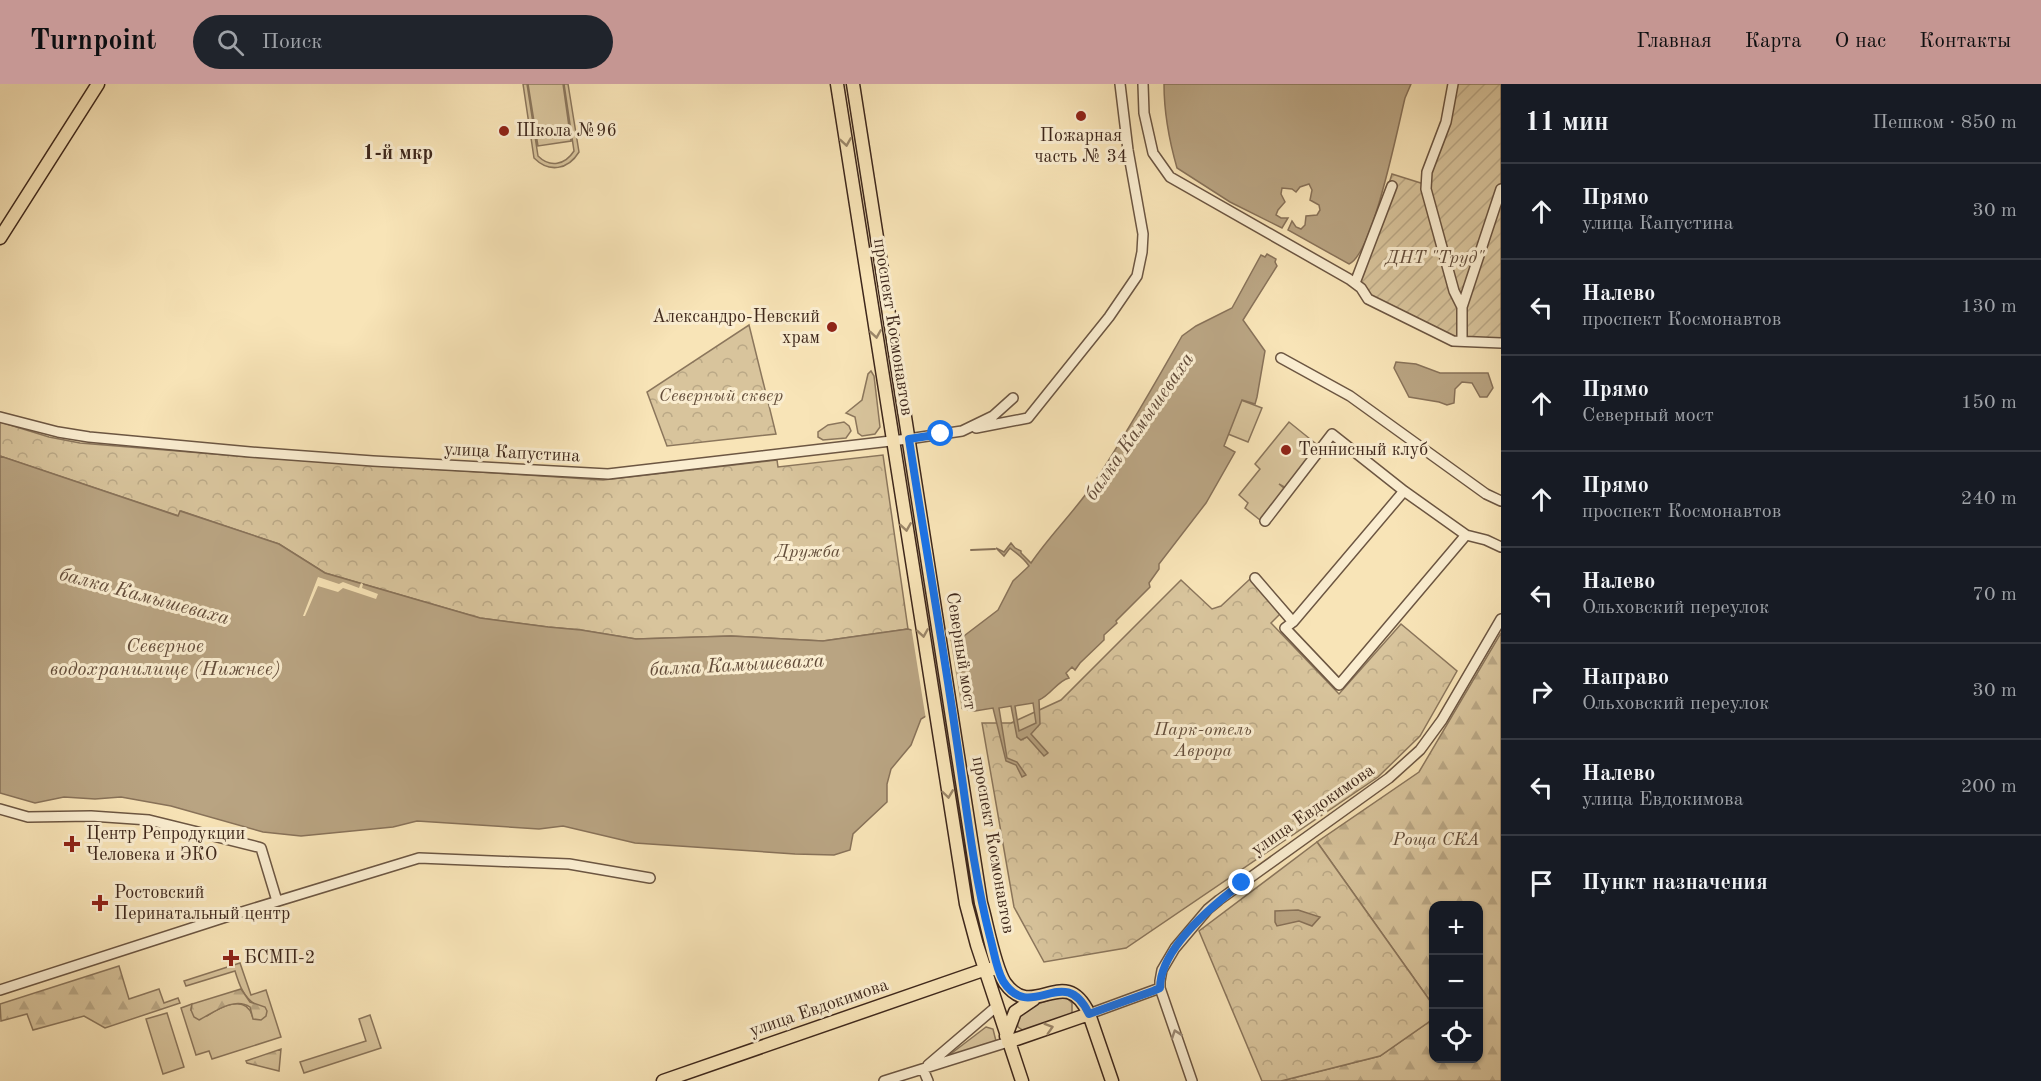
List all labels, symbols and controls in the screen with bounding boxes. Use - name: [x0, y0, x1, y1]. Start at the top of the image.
- search box: [193, 15, 613, 69]
- icon: search: [214, 26, 247, 59]
- text: Turnpoint: [30, 28, 157, 56]
- text: Поиск: [262, 31, 322, 53]
- text: Главная: [1636, 31, 1712, 52]
- text: Карта: [1745, 31, 1802, 52]
- text: О нас: [1835, 31, 1886, 52]
- text: Контакты: [1919, 31, 2011, 52]
- marker: Пожарная часть № 34: [1074, 109, 1088, 123]
- text: 11 мин: [1525, 110, 1609, 136]
- text: Пешком · 850 m: [1872, 113, 2017, 133]
- place label: Школа №96: [516, 122, 617, 140]
- marker: Школа №96: [497, 124, 511, 138]
- place label: Пожарная часть № 34: [1035, 127, 1127, 166]
- one-way arrow: [839, 137, 851, 146]
- district label: 1-й мкр: [363, 144, 433, 164]
- text: Прямо: [1582, 187, 1649, 209]
- icon: ahead: [1525, 195, 1558, 228]
- text: 30 m: [1972, 201, 2017, 221]
- text: улица Капустина: [1582, 214, 1734, 234]
- street label: проспект Космонавтов: [870, 237, 916, 417]
- park label: ДНТ "Труд": [1384, 249, 1485, 267]
- text: Налево: [1582, 283, 1655, 305]
- icon: left: [1525, 291, 1558, 324]
- text: 130 m: [1961, 297, 2017, 317]
- place label: Александро-Невский храм: [652, 308, 820, 347]
- text: проспект Космонавтов: [1582, 310, 1781, 330]
- marker: Александро-Невский храм: [825, 320, 839, 334]
- one-way arrow: [870, 330, 882, 339]
- water label: балка Камышеваха: [1082, 349, 1199, 504]
- text: Прямо: [1582, 379, 1649, 401]
- park label: Северный сквер: [659, 387, 783, 405]
- icon: ahead: [1525, 387, 1558, 420]
- text: 150 m: [1961, 393, 2017, 413]
- text: Северный мост: [1582, 406, 1714, 426]
- route start: [927, 420, 953, 446]
- street label: улица Капустина: [443, 440, 581, 466]
- place label: Теннисный клуб: [1298, 441, 1428, 459]
- marker: Теннисный клуб: [1279, 443, 1293, 457]
- text: Прямо: [1582, 475, 1649, 497]
- icon: ahead: [1525, 483, 1558, 516]
- text: 240 m: [1961, 489, 2017, 509]
- text: проспект Космонавтов: [1582, 502, 1781, 522]
- one-way arrow: [900, 522, 912, 532]
- park label: Дружба: [774, 543, 841, 561]
- water label: балка Камышеваха: [57, 565, 231, 629]
- text: Налево: [1582, 571, 1655, 593]
- icon: left: [1525, 579, 1558, 612]
- text: 70 m: [1972, 585, 2017, 605]
- street label: Северный мост: [943, 591, 979, 711]
- text: Ольховский переулок: [1582, 598, 1769, 618]
- one-way arrow: [917, 629, 929, 638]
- water label: Северное водохранилище (Нижнее): [50, 637, 280, 680]
- water label: балка Камышеваха: [649, 651, 825, 681]
- text: Направо: [1582, 667, 1669, 689]
- icon: right: [1525, 675, 1558, 708]
- text: 30 m: [1972, 681, 2017, 701]
- text: Ольховский переулок: [1582, 694, 1769, 714]
- park label: Парк-отель Аврора: [1153, 721, 1252, 760]
- street label: проспект Космонавтов: [969, 755, 1017, 935]
- street label: улица Евдокимова: [1248, 761, 1378, 859]
- text: Налево: [1582, 763, 1655, 785]
- icon: left: [1525, 771, 1558, 804]
- text: 200 m: [1961, 777, 2017, 797]
- one-way arrow: [942, 790, 954, 799]
- text: улица Евдокимова: [1582, 790, 1744, 810]
- place label: Центр Репродукции Человека и ЭКО: [86, 825, 245, 864]
- park label: Роща СКА: [1391, 831, 1480, 849]
- marker: Центр Репродукции Человека и ЭКО: [63, 835, 81, 853]
- icon: arrive: [1525, 867, 1558, 900]
- route end: [1228, 869, 1254, 895]
- text: Пункт назначения: [1582, 872, 1768, 894]
- place label: Ростовский Перинатальный центр: [114, 884, 290, 923]
- marker: Ростовский Перинатальный центр: [91, 894, 109, 912]
- map controls: [1429, 901, 1483, 1063]
- button: +: [1429, 901, 1483, 955]
- marker: БСМП-2: [222, 949, 240, 967]
- place label: БСМП-2: [244, 949, 315, 967]
- button: −: [1429, 955, 1483, 1009]
- street label: улица Евдокимова: [747, 976, 891, 1040]
- button: locate: [1429, 1009, 1483, 1063]
- one-way arrow: [1043, 1023, 1054, 1035]
- one-way arrow: [1170, 1029, 1183, 1040]

